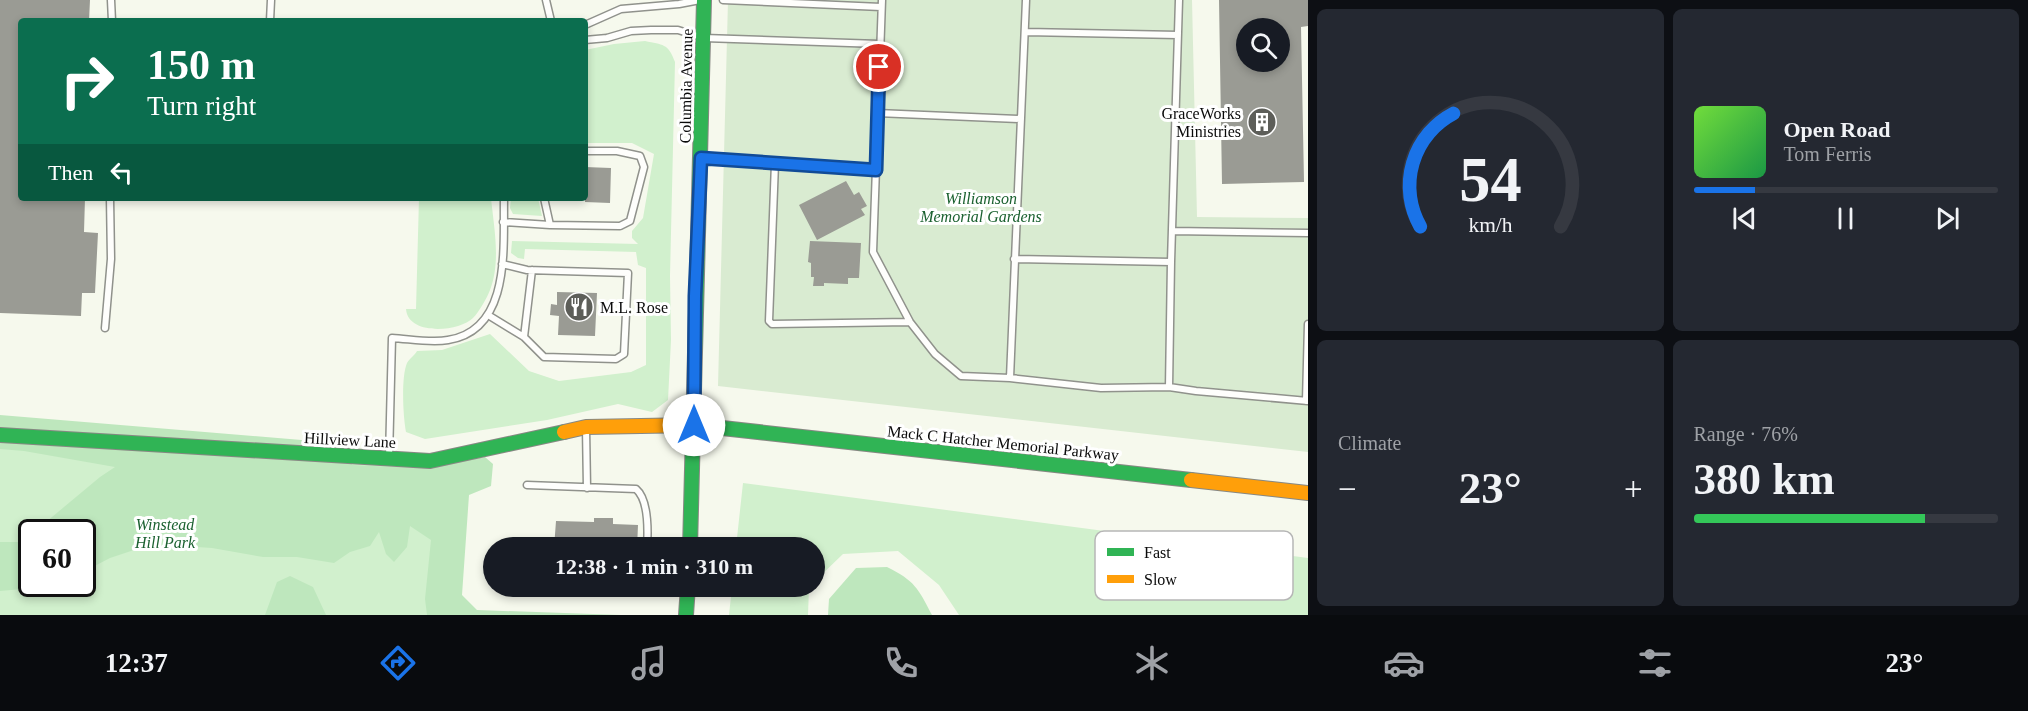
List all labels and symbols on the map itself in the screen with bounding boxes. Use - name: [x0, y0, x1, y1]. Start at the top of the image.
- street label: Columbia Avenue: [676, 28, 696, 144]
- pin: [853, 41, 904, 92]
- place label: GraceWorks Ministries: [1161, 105, 1241, 140]
- building icon: GraceWorks Ministries: [1246, 106, 1278, 138]
- park label: Williamson Memorial Gardens: [919, 190, 1042, 225]
- restaurant icon: M.L. Rose: [563, 291, 595, 323]
- place label: M.L. Rose: [600, 299, 668, 316]
- position arrow: [662, 393, 726, 457]
- street label: Mack C Hatcher Memorial Parkway: [886, 422, 1120, 465]
- street label: Hillview Lane: [304, 429, 396, 451]
- park label: Winstead Hill Park: [134, 516, 196, 551]
- speed limit sign: 60: [18, 519, 96, 597]
- legend: [1095, 531, 1293, 600]
- text: Fast: [1144, 544, 1171, 561]
- text: Slow: [1144, 571, 1177, 588]

